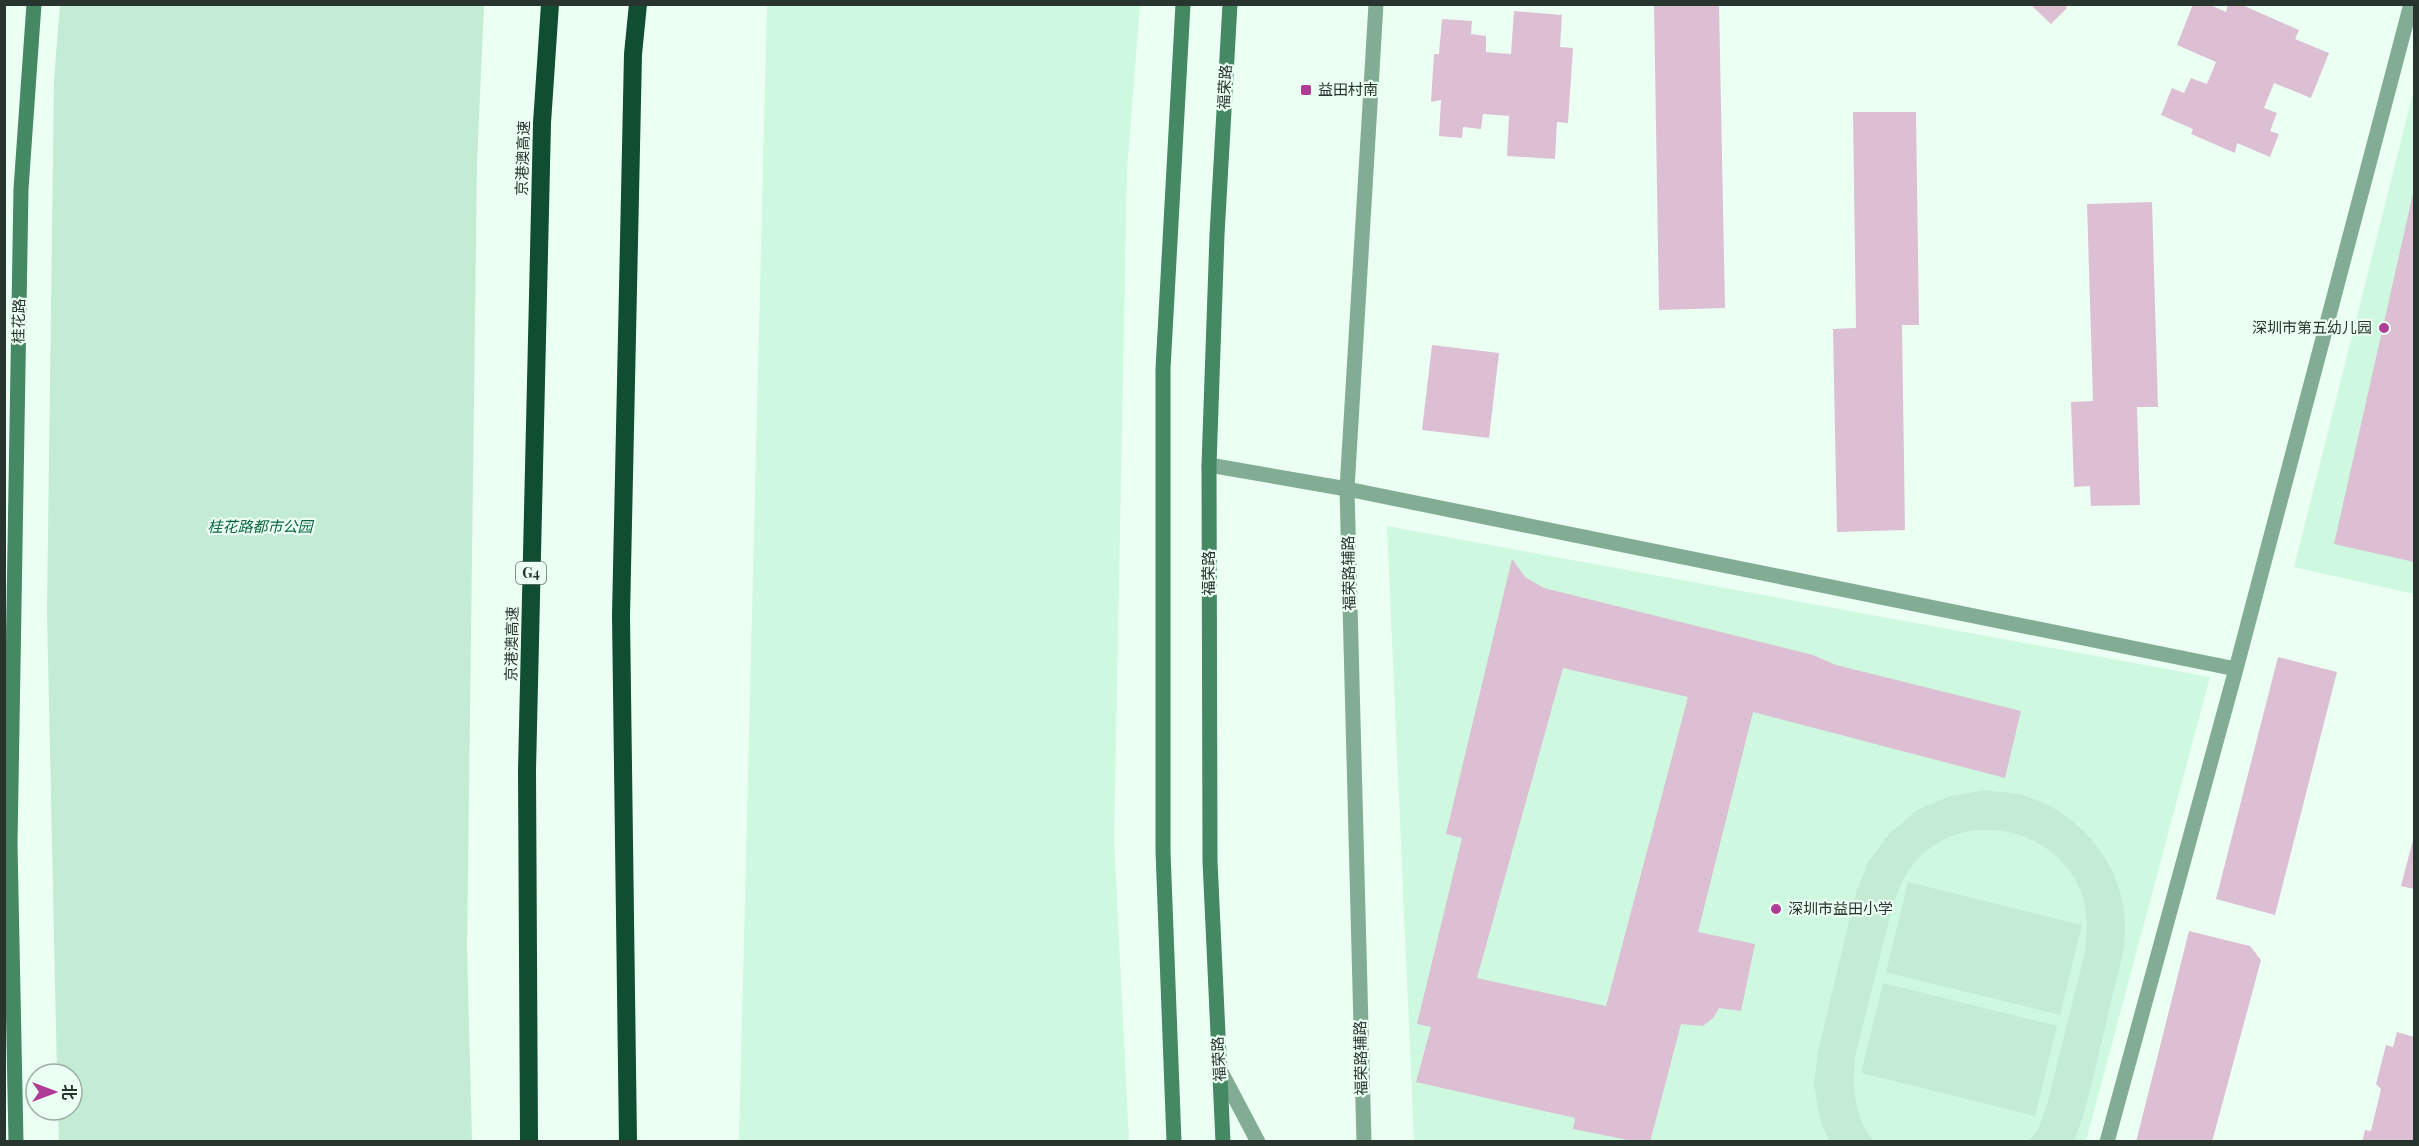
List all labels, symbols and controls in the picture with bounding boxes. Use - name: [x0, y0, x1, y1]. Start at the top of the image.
- street label: 福荣路: [1213, 64, 1235, 110]
- place label: 益田村南: [1318, 79, 1378, 99]
- marker: 益田村南: [1299, 83, 1313, 97]
- street label: 京港澳高速: [511, 120, 533, 196]
- street label: 桂花路: [8, 298, 28, 344]
- place label: 深圳市第五幼儿园: [2252, 317, 2372, 337]
- marker: 深圳市第五幼儿园: [2377, 321, 2391, 335]
- park label: 桂花路都市公园: [207, 516, 314, 536]
- street label: 福荣路辅路: [1337, 535, 1359, 611]
- street label: 福荣路: [1198, 550, 1218, 596]
- road number: G4: [516, 562, 546, 584]
- street label: 京港澳高速: [500, 606, 522, 682]
- place label: 深圳市益田小学: [1788, 898, 1893, 918]
- marker: 深圳市益田小学: [1769, 902, 1783, 916]
- street label: 福荣路辅路: [1349, 1020, 1371, 1096]
- street label: 福荣路: [1207, 1036, 1229, 1082]
- north arrow: [24, 1062, 84, 1122]
- text: 北: [59, 1084, 80, 1100]

